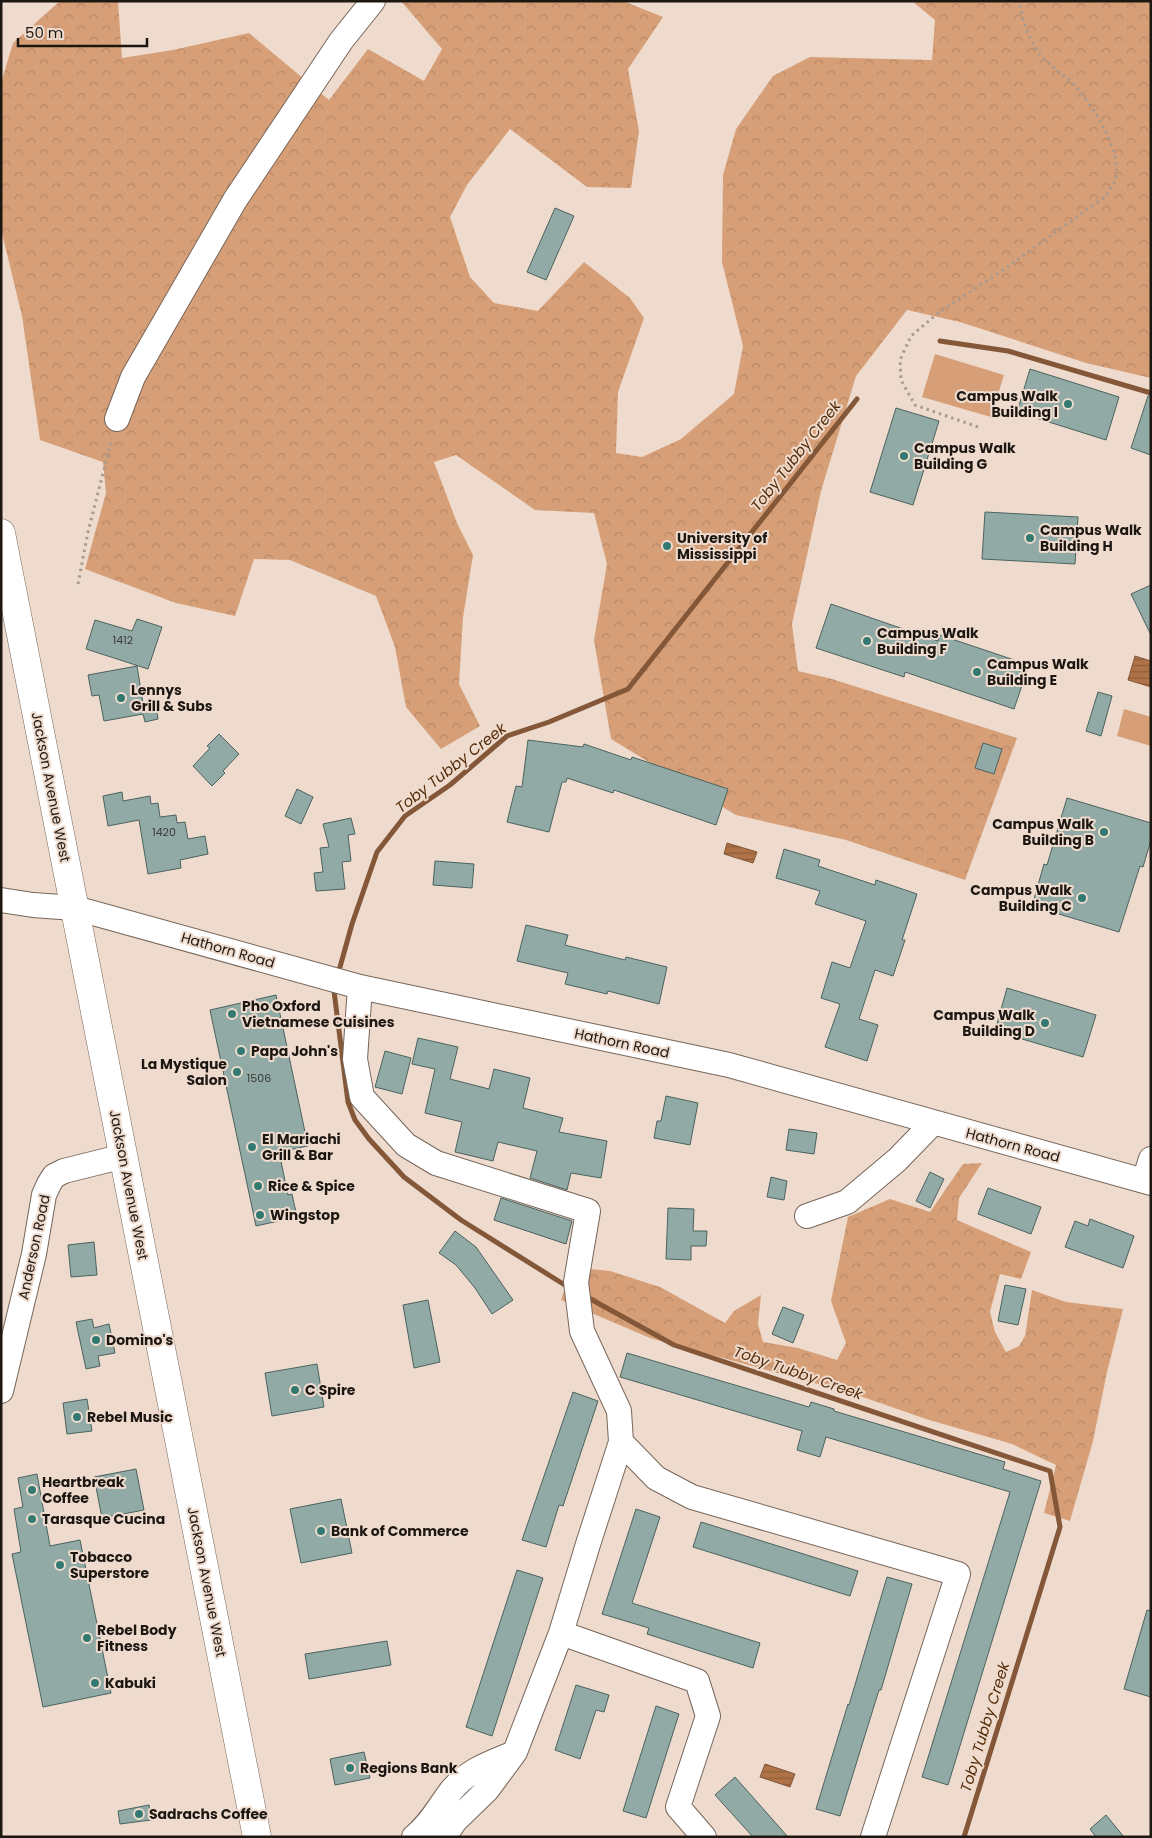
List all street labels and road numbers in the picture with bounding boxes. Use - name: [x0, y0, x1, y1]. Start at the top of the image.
- street label: Jackson Avenue West: [27, 710, 75, 864]
- street label: Hathorn Road: [179, 927, 277, 973]
- street label: Hathorn Road: [573, 1023, 671, 1063]
- street label: Jackson Avenue West: [105, 1108, 153, 1262]
- street label: Hathorn Road: [964, 1123, 1062, 1167]
- street label: Anderson Road: [13, 1193, 55, 1301]
- street label: Jackson Avenue West: [183, 1505, 231, 1659]

